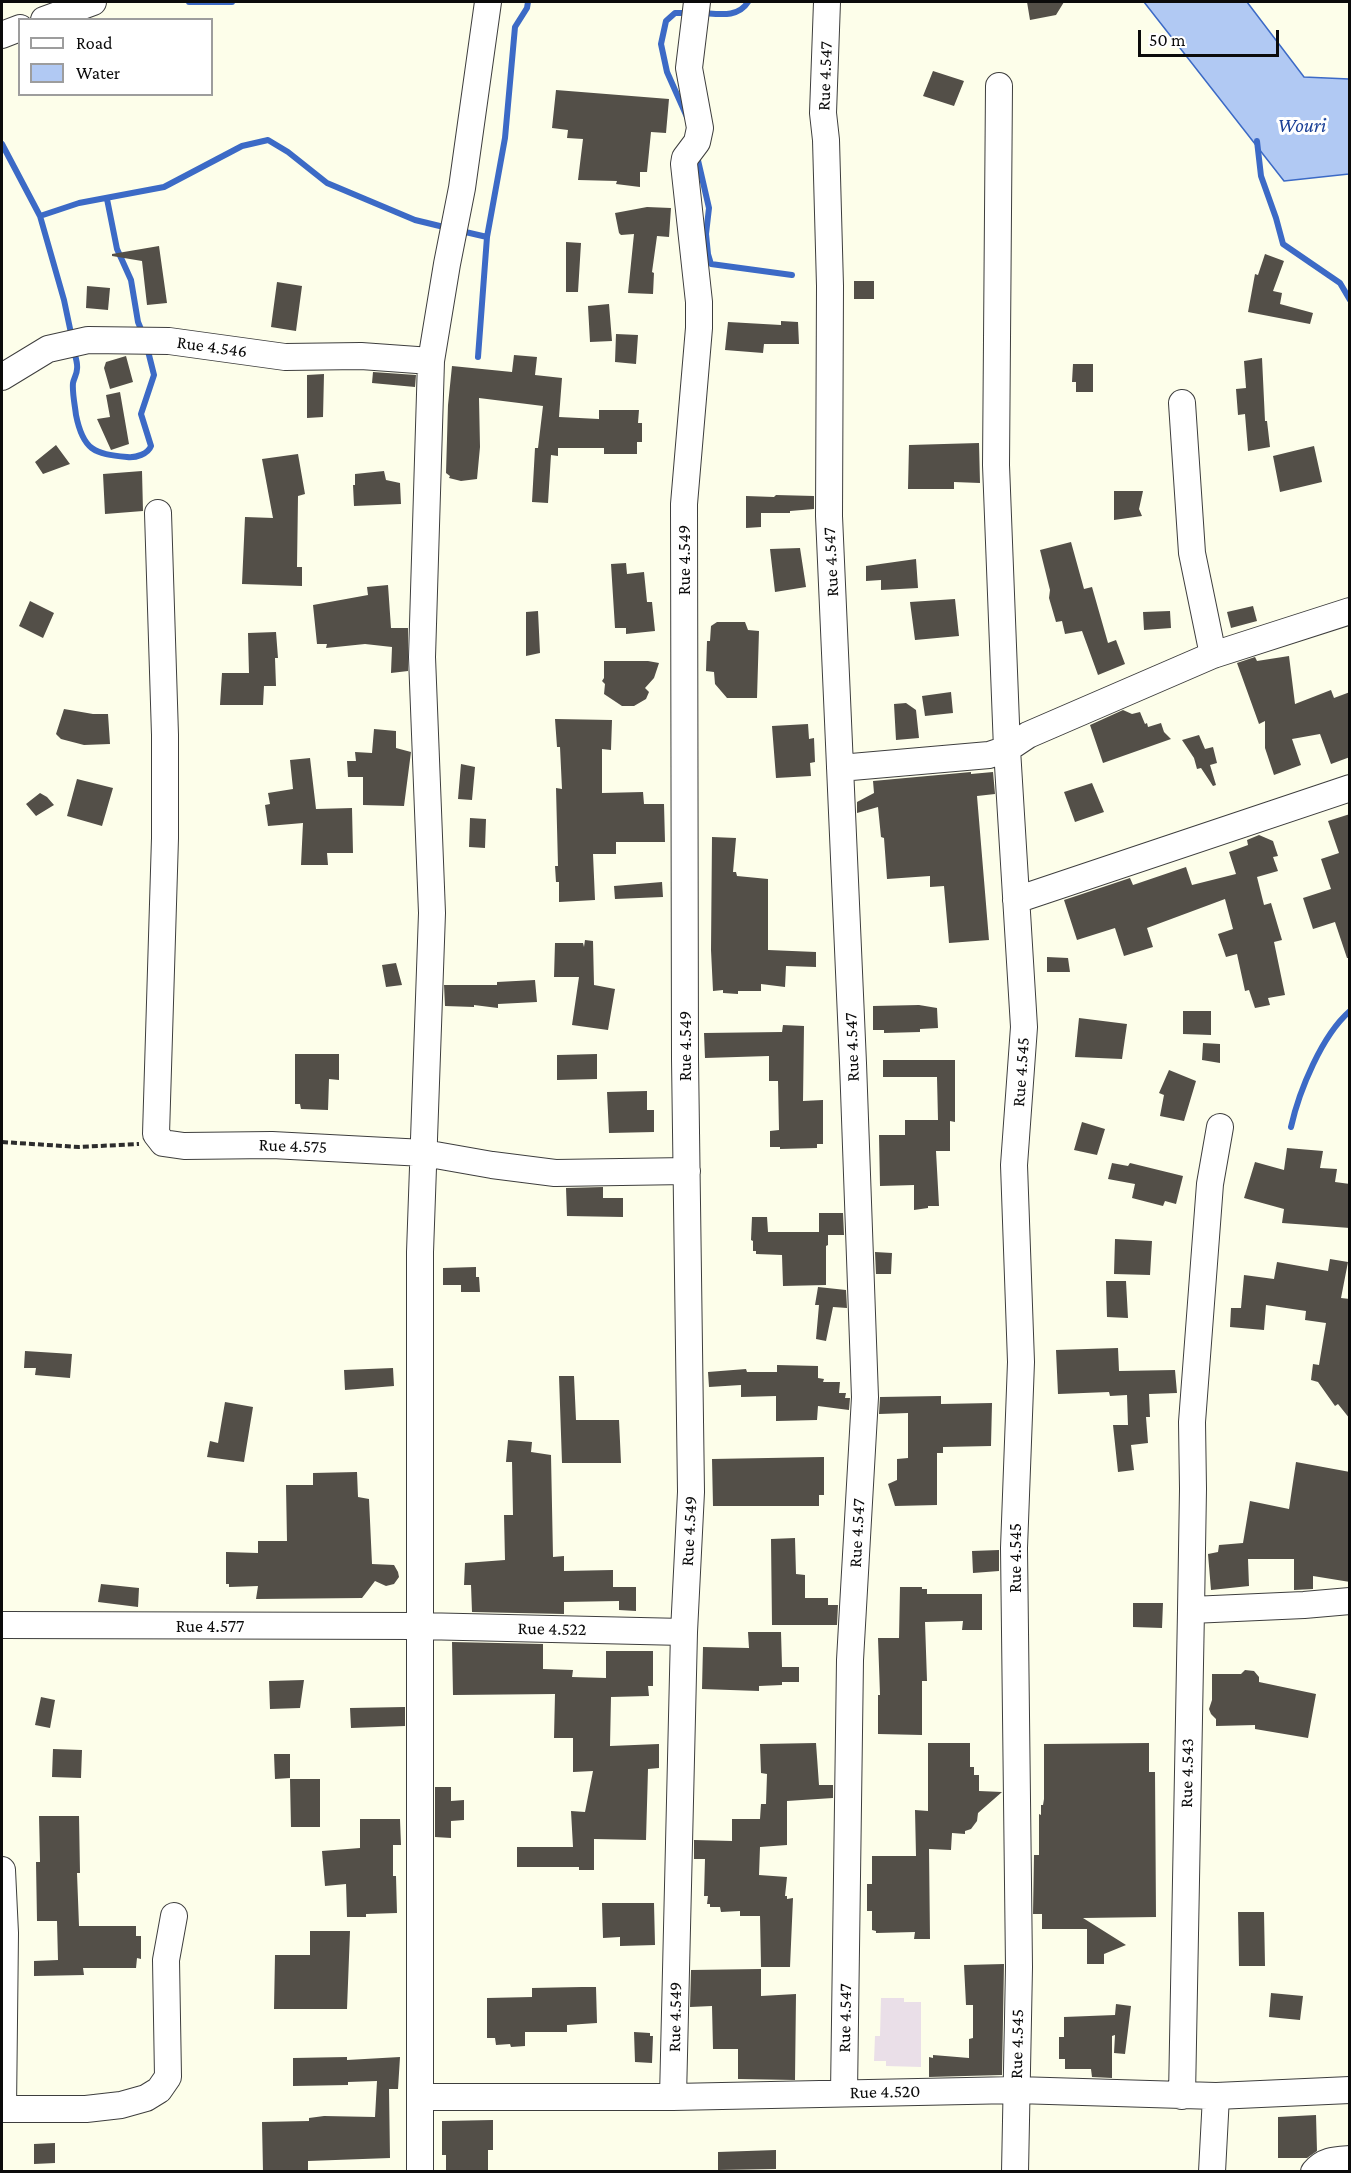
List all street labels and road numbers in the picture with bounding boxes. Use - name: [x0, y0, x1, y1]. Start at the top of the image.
- street label: Rue 4.547: [813, 41, 837, 111]
- street label: Rue 4.546: [175, 331, 249, 363]
- street label: Rue 4.549: [673, 525, 695, 595]
- street label: Rue 4.547: [818, 527, 844, 597]
- street label: Rue 4.549: [674, 1011, 696, 1081]
- street label: Rue 4.547: [840, 1012, 864, 1082]
- street label: Rue 4.545: [1008, 1036, 1034, 1108]
- street label: Rue 4.575: [258, 1134, 328, 1158]
- street label: Rue 4.549: [676, 1495, 702, 1567]
- street label: Rue 4.547: [844, 1498, 870, 1568]
- street label: Rue 4.545: [1004, 1523, 1026, 1593]
- street label: Rue 4.577: [176, 1615, 244, 1637]
- street label: Rue 4.522: [517, 1618, 587, 1640]
- street label: Rue 4.543: [1176, 1738, 1198, 1808]
- street label: Rue 4.549: [664, 1982, 686, 2052]
- street label: Rue 4.547: [834, 1983, 856, 2053]
- street label: Rue 4.545: [1006, 2009, 1028, 2079]
- street label: Rue 4.520: [849, 2081, 921, 2103]

